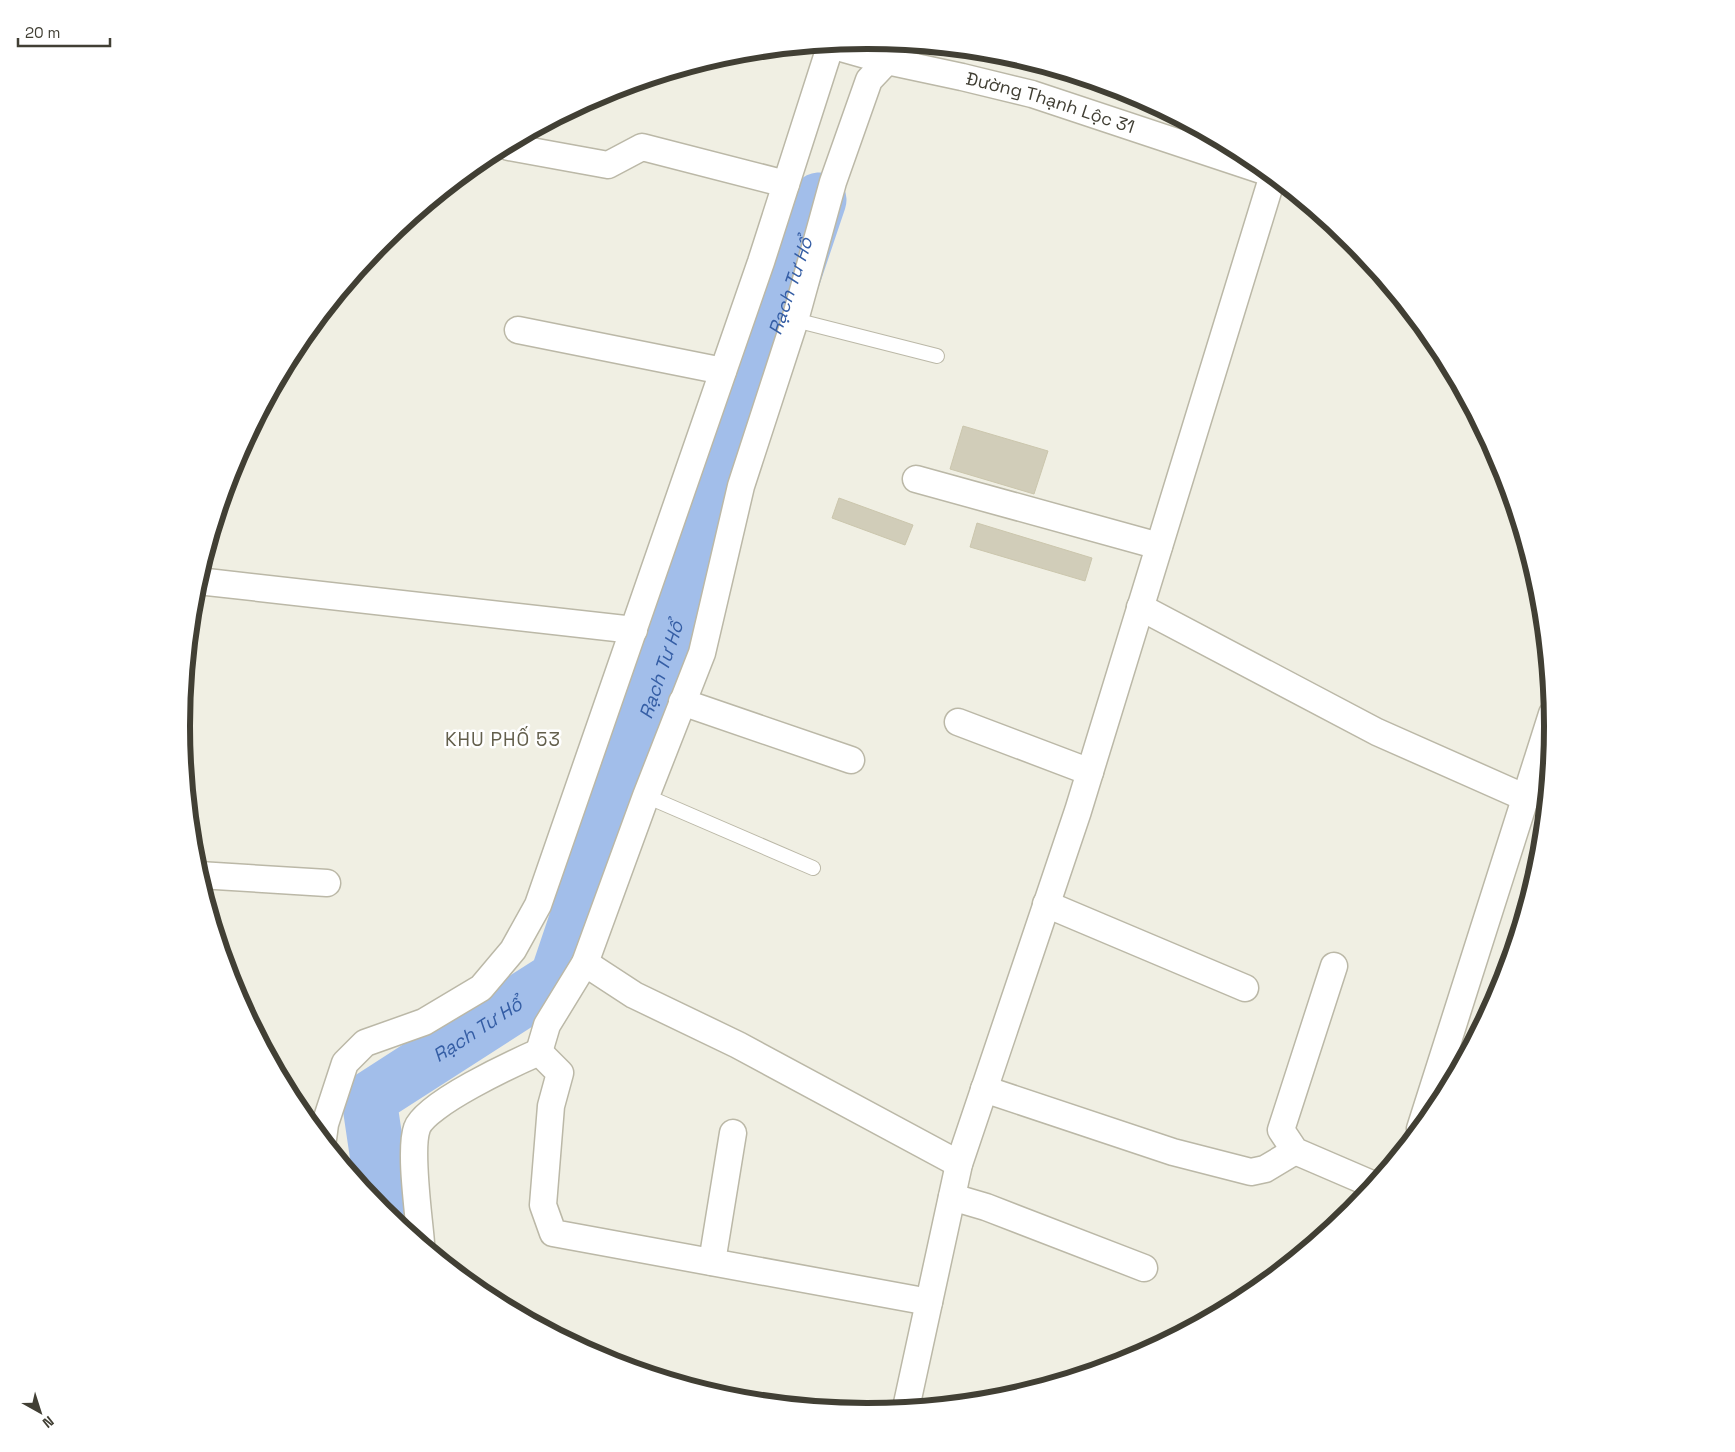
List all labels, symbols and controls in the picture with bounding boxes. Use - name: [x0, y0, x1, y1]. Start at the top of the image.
- scale bar: [18, 15, 110, 47]
- text: 20 m: [25, 23, 60, 42]
- street label: Đường Thạnh Lộc 31: [964, 66, 1138, 138]
- water label: Rạch Tư Hổ: [762, 231, 820, 338]
- water label: Rạch Tư Hổ: [633, 615, 690, 722]
- district label: KHU PHỐ 53: [445, 726, 561, 752]
- water label: Rạch Tư Hổ: [428, 990, 530, 1068]
- north arrow: [15, 1387, 65, 1437]
- text: N: [39, 1412, 57, 1432]

